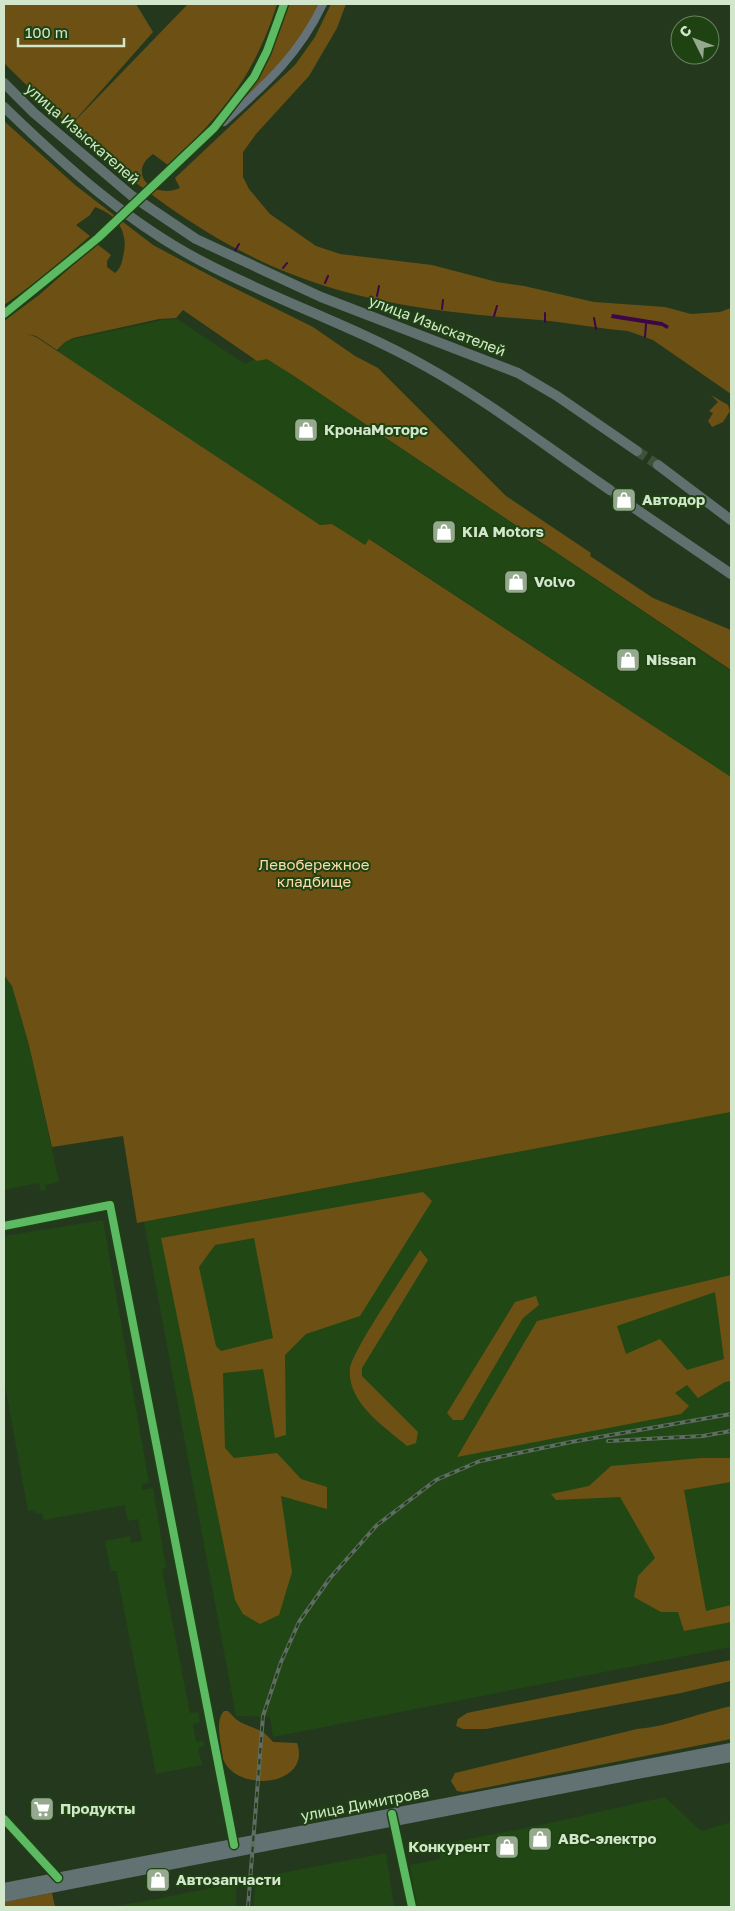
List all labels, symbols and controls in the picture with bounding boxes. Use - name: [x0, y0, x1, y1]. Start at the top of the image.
- scale bar: [18, 15, 124, 47]
- north arrow: [670, 15, 720, 65]
- text: С: [675, 22, 695, 40]
- text: 100 m: [25, 23, 68, 41]
- street label: улица Изыскателей: [22, 79, 143, 188]
- street label: улица Изыскателей: [366, 291, 508, 360]
- shop icon: КронаМоторс: [293, 417, 319, 443]
- place label: КронаМоторс: [324, 420, 428, 438]
- shop icon: Автодор: [611, 487, 637, 513]
- place label: Автодор: [642, 490, 705, 508]
- shop icon: KIA Motors: [431, 519, 457, 545]
- place label: KIA Motors: [462, 522, 544, 540]
- shop icon: Volvo: [503, 569, 529, 595]
- place label: Volvo: [534, 572, 575, 590]
- shop icon: Nissan: [615, 647, 641, 673]
- place label: Nissan: [646, 650, 696, 668]
- park label: Левобережное кладбище: [258, 855, 370, 890]
- street label: улица Димитрова: [299, 1782, 430, 1824]
- supermarket icon: Продукты: [29, 1796, 55, 1822]
- place label: Продукты: [60, 1799, 135, 1817]
- shop icon: АВС-электро: [527, 1826, 553, 1852]
- place label: АВС-электро: [558, 1829, 657, 1847]
- shop icon: Конкурент: [494, 1834, 520, 1860]
- place label: Конкурент: [408, 1837, 490, 1855]
- shop icon: Автозапчасти: [145, 1867, 171, 1893]
- place label: Автозапчасти: [176, 1870, 281, 1888]

